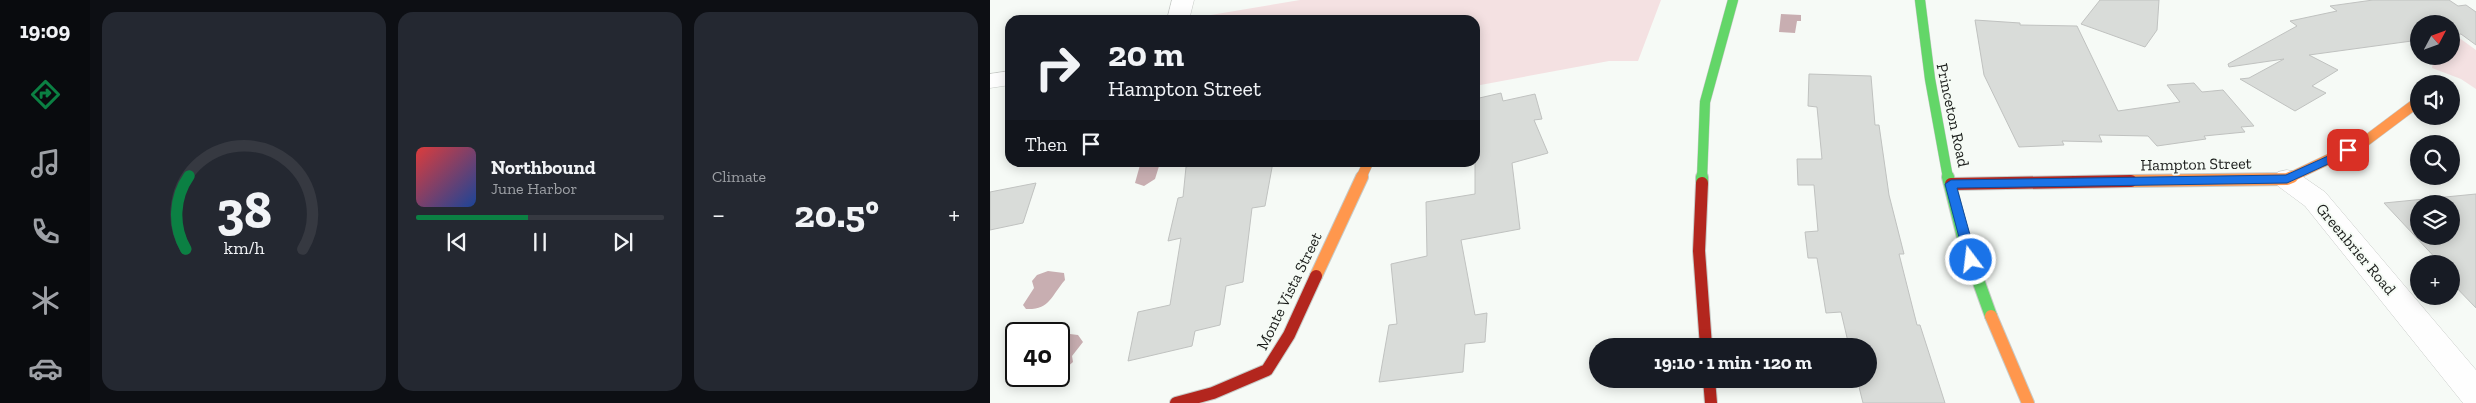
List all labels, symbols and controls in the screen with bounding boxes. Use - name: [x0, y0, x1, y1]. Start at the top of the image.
- north arrow: [2410, 15, 2460, 65]
- map controls: [2410, 15, 2460, 305]
- text: 19:09: [20, 17, 70, 44]
- text: 20 m: [1108, 33, 1184, 75]
- icon: right: [1025, 35, 1090, 100]
- street label: Princeton Road: [1933, 61, 1973, 169]
- text: Hampton Street: [1108, 75, 1261, 102]
- button: sound: [2410, 75, 2460, 125]
- icon: directions: [28, 77, 63, 112]
- pin: [2327, 129, 2369, 171]
- icon: arrive: [1077, 130, 1105, 158]
- text: Then: [1025, 133, 1067, 156]
- button: search: [2410, 135, 2460, 185]
- icon: arrive: [2334, 136, 2362, 164]
- icon: music: [28, 146, 63, 181]
- street label: Hampton Street: [2140, 154, 2252, 174]
- text: Northbound: [491, 156, 596, 179]
- text: Climate: [712, 167, 766, 186]
- text: 38: [216, 179, 272, 241]
- text: June Harbor: [491, 179, 577, 198]
- text: 20.5°: [794, 191, 879, 237]
- button: layers: [2410, 195, 2460, 245]
- text: −: [712, 198, 725, 231]
- text: +: [948, 198, 960, 231]
- street label: Greenbrier Road: [2312, 199, 2400, 299]
- icon: phone: [28, 214, 63, 249]
- icon: previous: [443, 228, 471, 256]
- icon: pause: [526, 228, 554, 256]
- icon: next: [609, 228, 637, 256]
- street label: Monte Vista Street: [1252, 229, 1326, 353]
- position arrow: [1944, 233, 1996, 285]
- text: km/h: [224, 237, 264, 259]
- button: +: [2410, 255, 2460, 305]
- icon: climate: [28, 283, 63, 318]
- speed limit sign: 40: [1005, 322, 1070, 387]
- icon: car: [28, 351, 63, 386]
- text: 19:10 · 1 min · 120 m: [1654, 351, 1812, 374]

